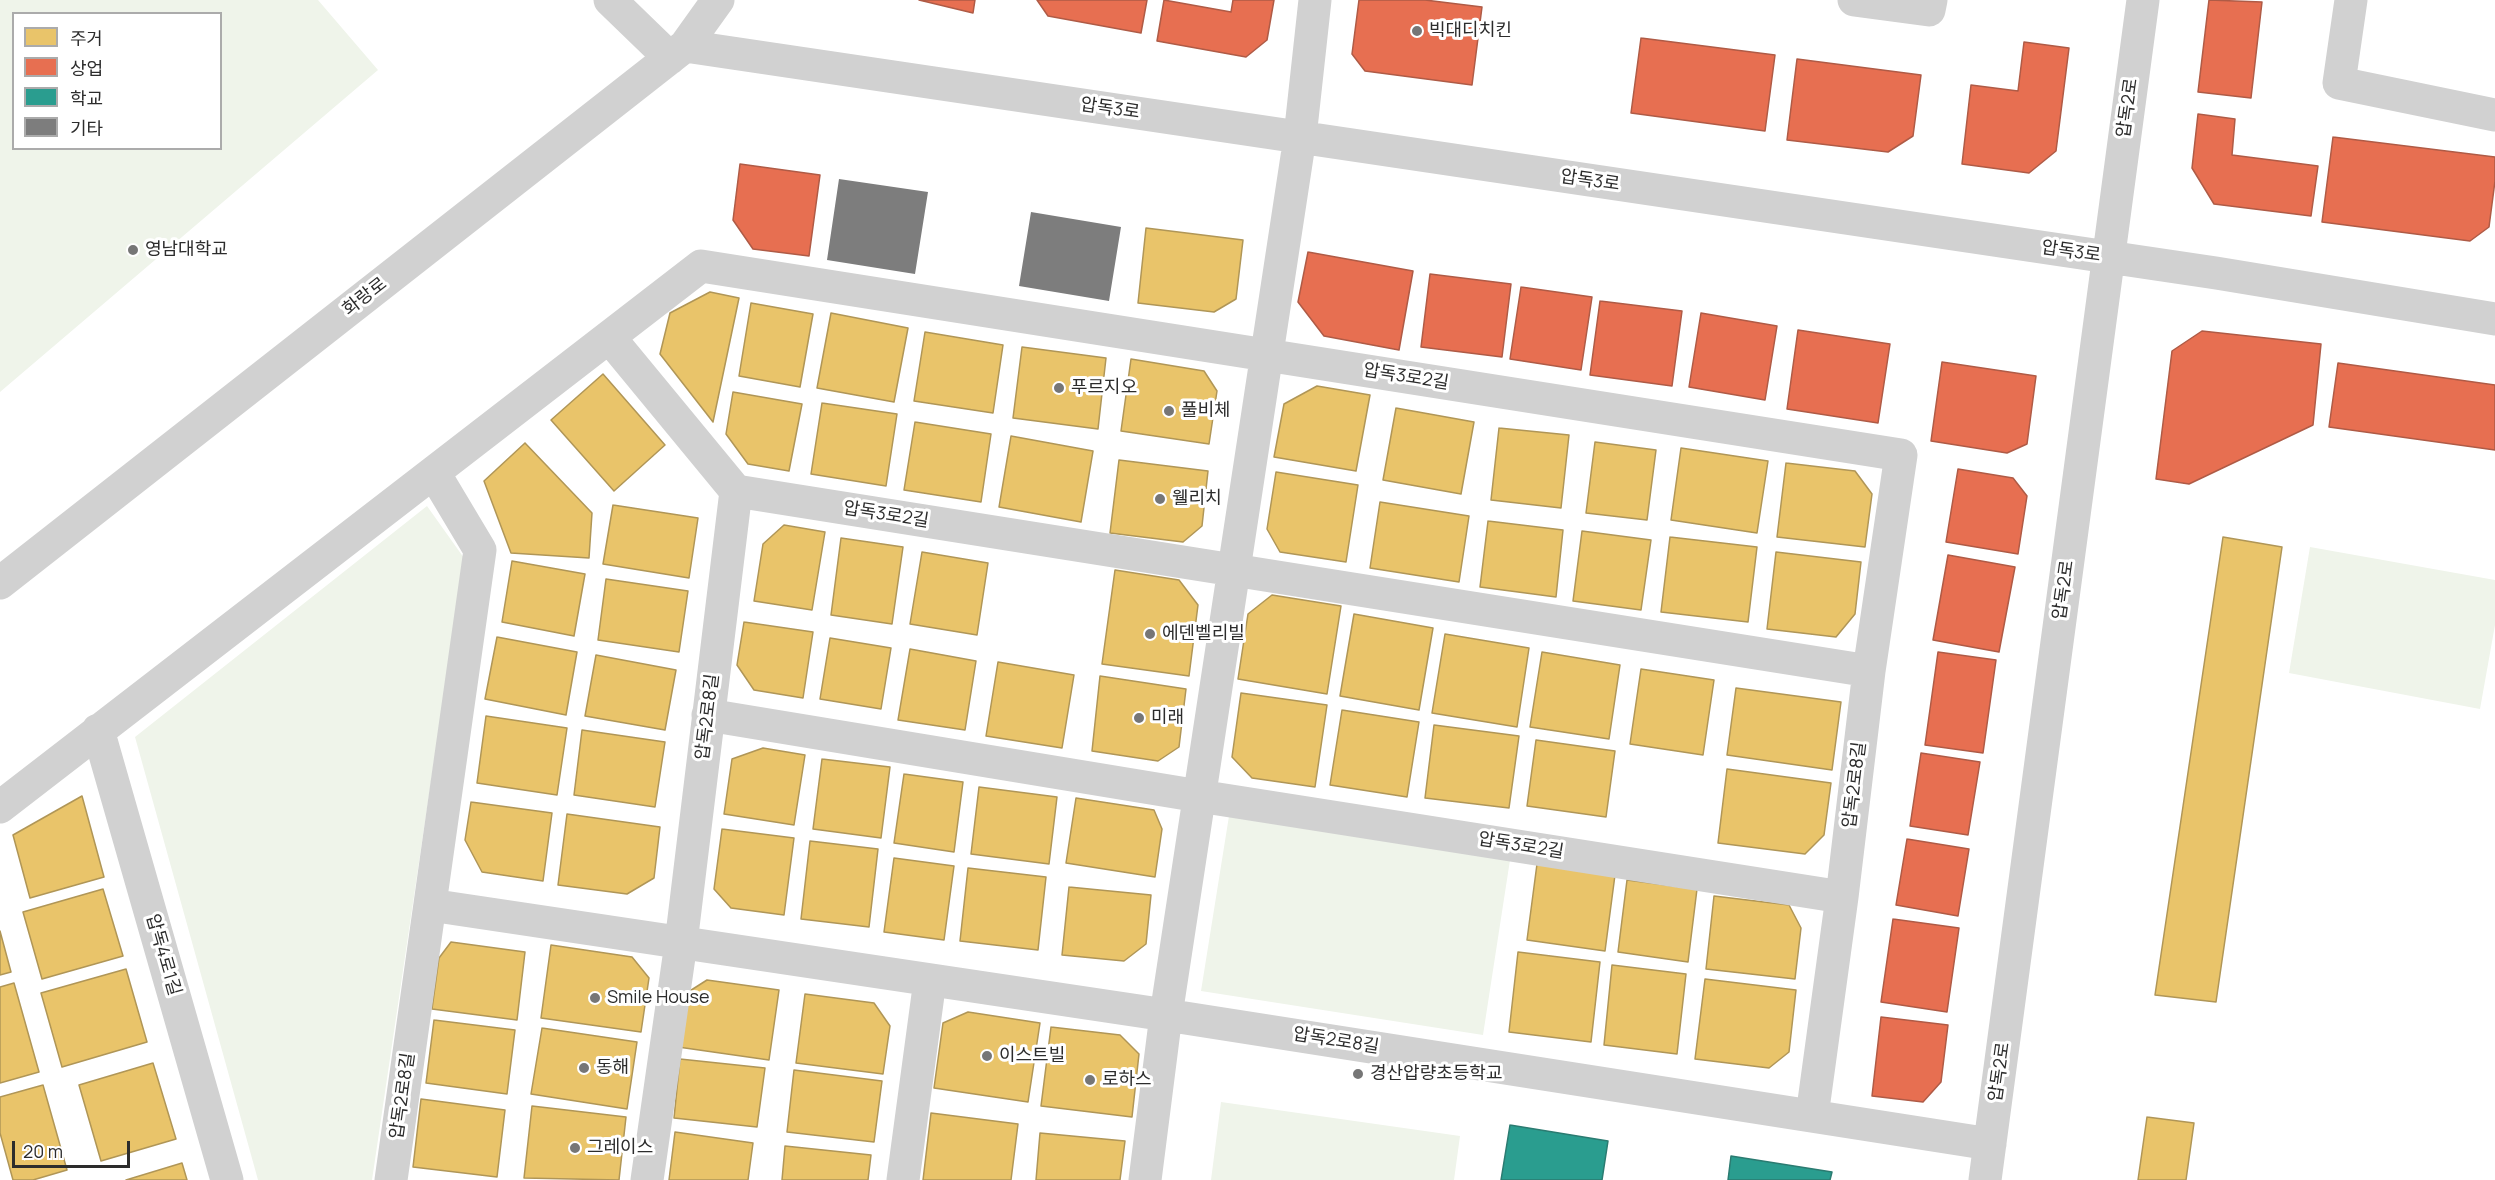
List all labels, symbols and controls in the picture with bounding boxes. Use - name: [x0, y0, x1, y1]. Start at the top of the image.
- legend: [12, 12, 222, 150]
- place label: 빅대디치킨: [1429, 20, 1512, 42]
- marker: 빅대디치킨: [1410, 24, 1424, 38]
- text: 주거: [70, 26, 103, 50]
- text: 상업: [70, 56, 103, 80]
- street label: 압독2로: [2113, 77, 2143, 139]
- text: 학교: [70, 86, 103, 110]
- street label: 압독3로: [1079, 94, 1141, 124]
- text: 기타: [70, 116, 103, 140]
- street label: 압독3로: [1559, 166, 1621, 196]
- street label: 압독3로: [2040, 237, 2102, 267]
- place label: 영남대학교: [145, 239, 228, 261]
- marker: 영남대학교: [126, 243, 140, 257]
- street label: 화랑로: [339, 273, 391, 321]
- street label: 압독3로2길: [1362, 360, 1450, 394]
- place label: 푸르지오: [1071, 377, 1137, 399]
- marker: 푸르지오: [1052, 381, 1066, 395]
- place label: 풀비체: [1181, 400, 1231, 422]
- marker: 풀비체: [1162, 404, 1176, 418]
- place label: 웰리치: [1172, 488, 1222, 510]
- marker: 웰리치: [1153, 492, 1167, 506]
- street label: 압독3로2길: [842, 498, 930, 532]
- street label: 압독2로: [2049, 559, 2079, 621]
- place label: 에덴벨리빌: [1162, 623, 1245, 645]
- marker: 에덴벨리빌: [1143, 627, 1157, 641]
- street label: 압독2로8길: [692, 673, 724, 761]
- place label: 미래: [1151, 707, 1184, 729]
- marker: 미래: [1132, 711, 1146, 725]
- street label: 압독2로8길: [1839, 741, 1871, 829]
- street label: 압독3로2길: [1477, 829, 1565, 863]
- street label: 압독4로1길: [141, 912, 185, 998]
- place label: Smile House: [607, 987, 710, 1009]
- marker: Smile House: [588, 991, 602, 1005]
- street label: 압독2로8길: [1291, 1024, 1381, 1058]
- street label: 압독2로: [1985, 1041, 2015, 1103]
- place label: 이스트빌: [999, 1045, 1065, 1067]
- marker: 이스트빌: [980, 1049, 994, 1063]
- street label: 압독2로8길: [386, 1051, 420, 1141]
- place label: 동해: [596, 1057, 629, 1079]
- marker: 동해: [577, 1061, 591, 1075]
- place label: 경산압량초등학교: [1370, 1063, 1502, 1085]
- marker: 경산압량초등학교: [1351, 1067, 1365, 1081]
- place label: 로하스: [1102, 1069, 1152, 1091]
- marker: 로하스: [1083, 1073, 1097, 1087]
- scale bar: [15, 1129, 134, 1167]
- place label: 그레이스: [587, 1137, 653, 1159]
- text: 20 m: [23, 1139, 63, 1163]
- marker: 그레이스: [568, 1141, 582, 1155]

